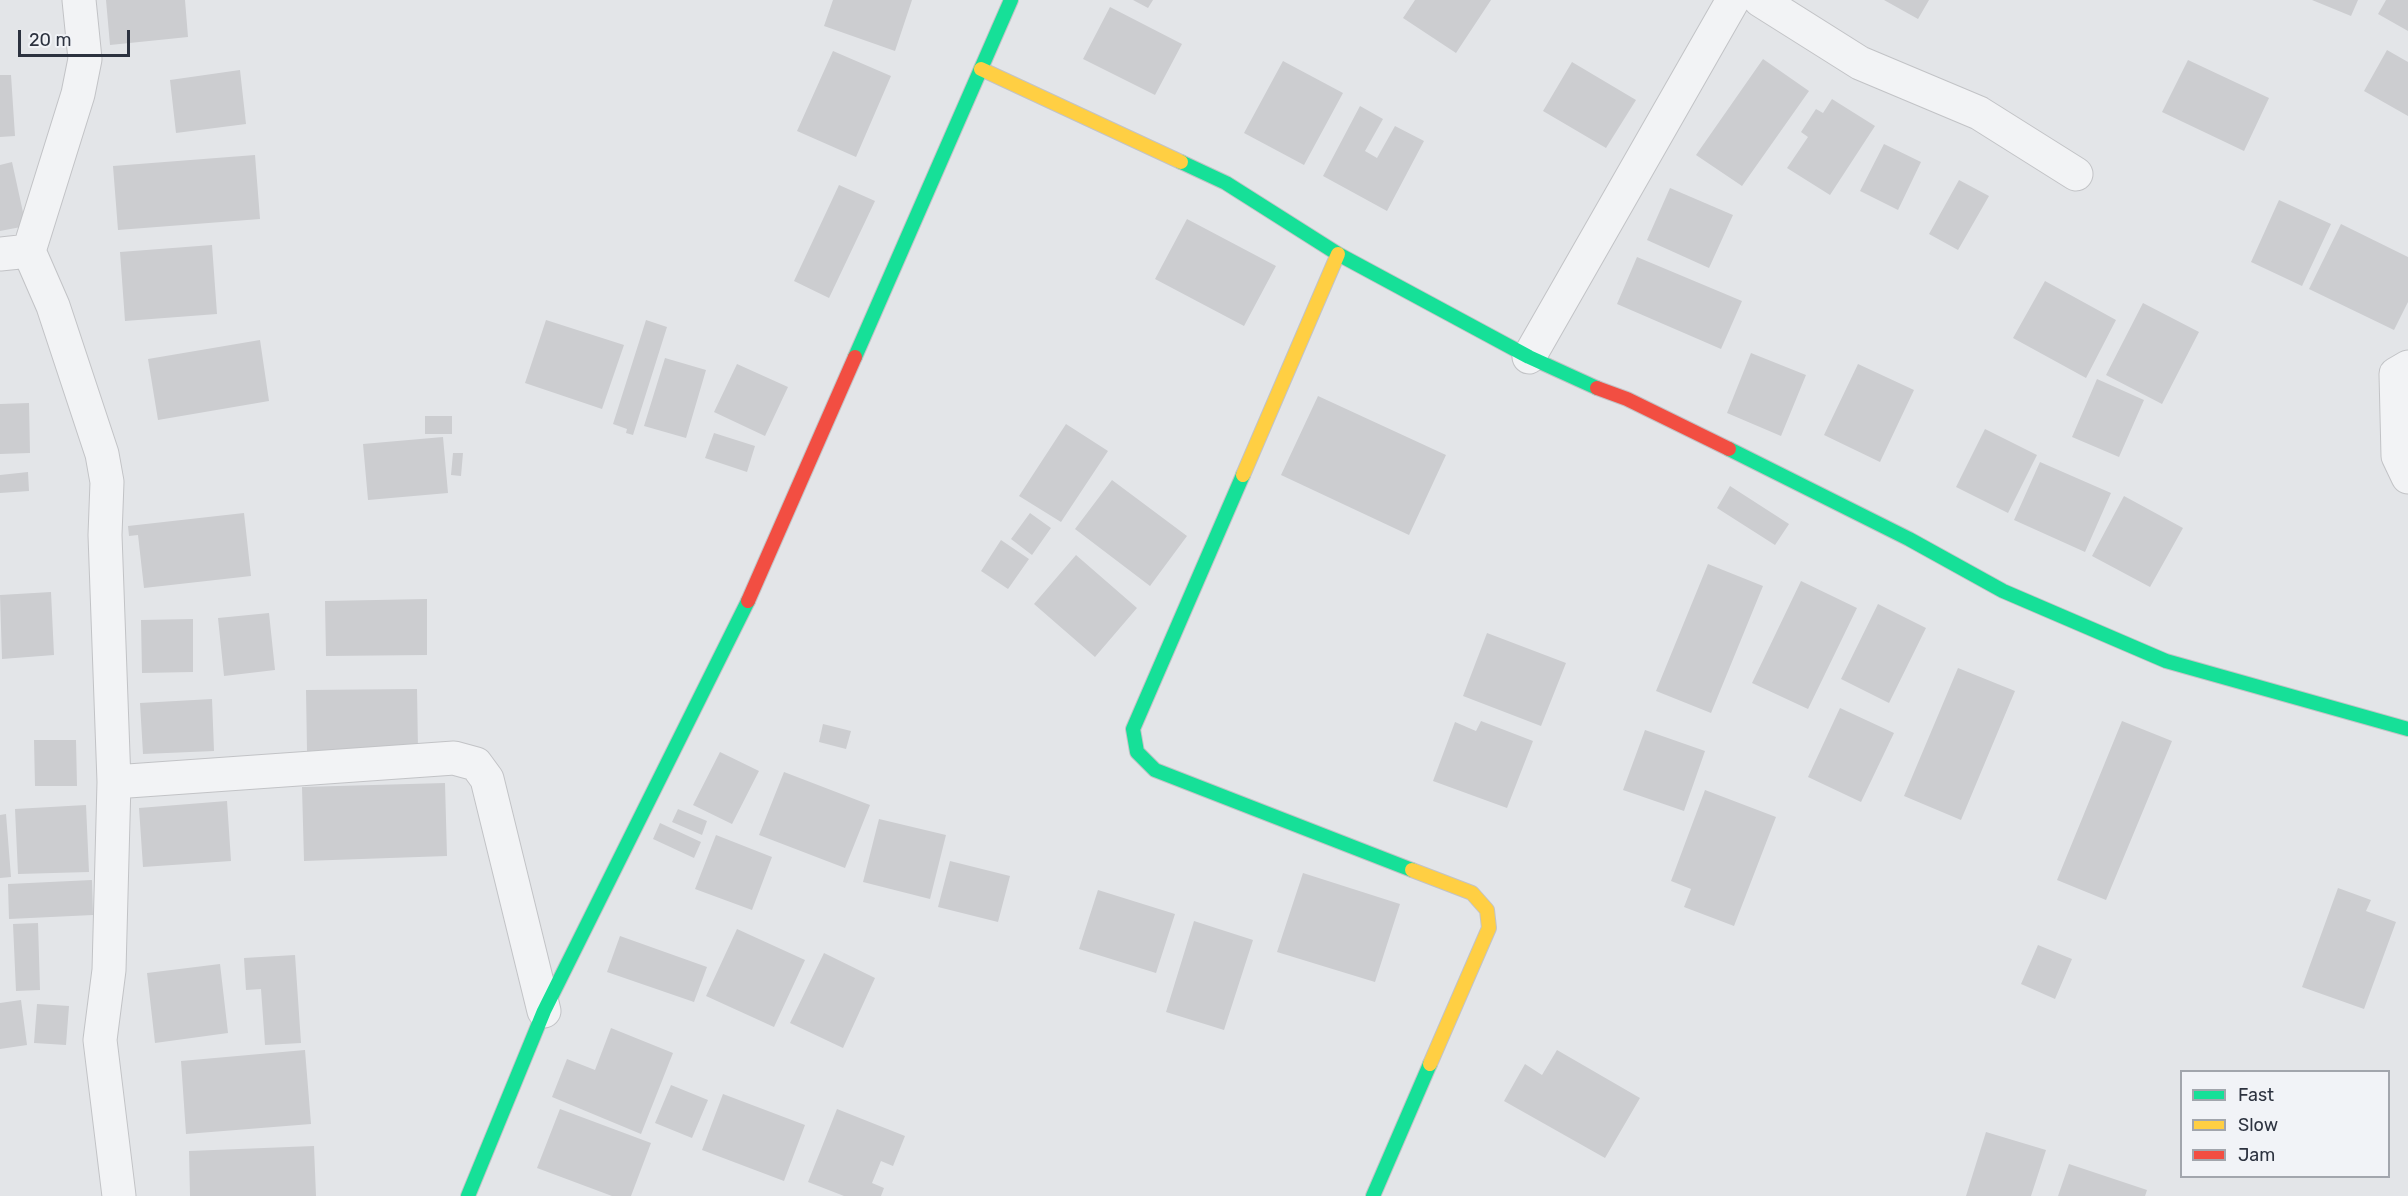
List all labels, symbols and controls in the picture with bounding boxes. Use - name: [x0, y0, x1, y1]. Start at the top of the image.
- scale bar: [21, 18, 134, 56]
- text: 20 m: [29, 29, 71, 51]
- legend: [2180, 1070, 2390, 1178]
- text: Fast: [2238, 1084, 2274, 1106]
- text: Slow: [2238, 1114, 2278, 1136]
- text: Jam: [2238, 1144, 2275, 1166]

